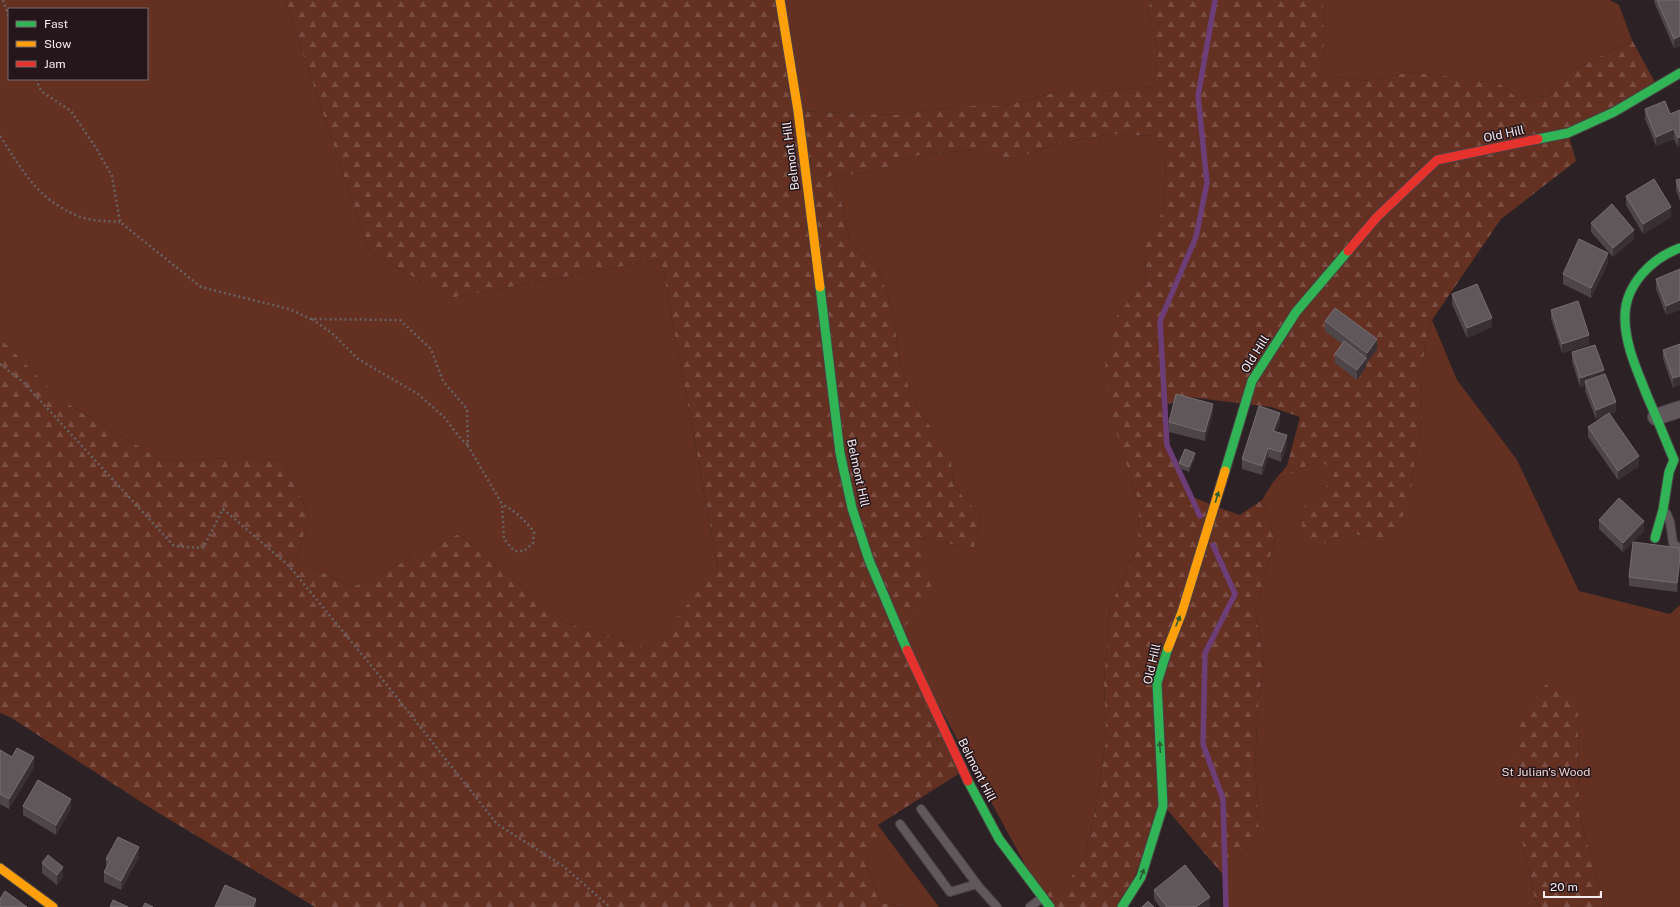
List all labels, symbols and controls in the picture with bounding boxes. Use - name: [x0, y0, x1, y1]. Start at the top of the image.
- legend: [8, 8, 148, 80]
- text: Fast: [44, 17, 69, 31]
- text: Slow: [44, 37, 72, 51]
- text: Jam: [44, 57, 66, 71]
- street label: Belmont Hill: [780, 120, 802, 191]
- street label: Old Hill: [1482, 123, 1526, 145]
- street label: Old Hill: [1238, 332, 1272, 375]
- street label: Belmont Hill: [844, 438, 872, 509]
- one-way arrow: [1214, 490, 1220, 502]
- one-way arrow: [1176, 614, 1182, 626]
- street label: Old Hill: [1141, 642, 1164, 686]
- street label: Belmont Hill: [955, 736, 999, 804]
- one-way arrow: [1157, 741, 1164, 753]
- park label: St Julian's Wood: [1502, 765, 1590, 779]
- one-way arrow: [1139, 867, 1145, 879]
- scale bar: [1544, 873, 1601, 899]
- text: 20 m: [1550, 880, 1578, 894]

